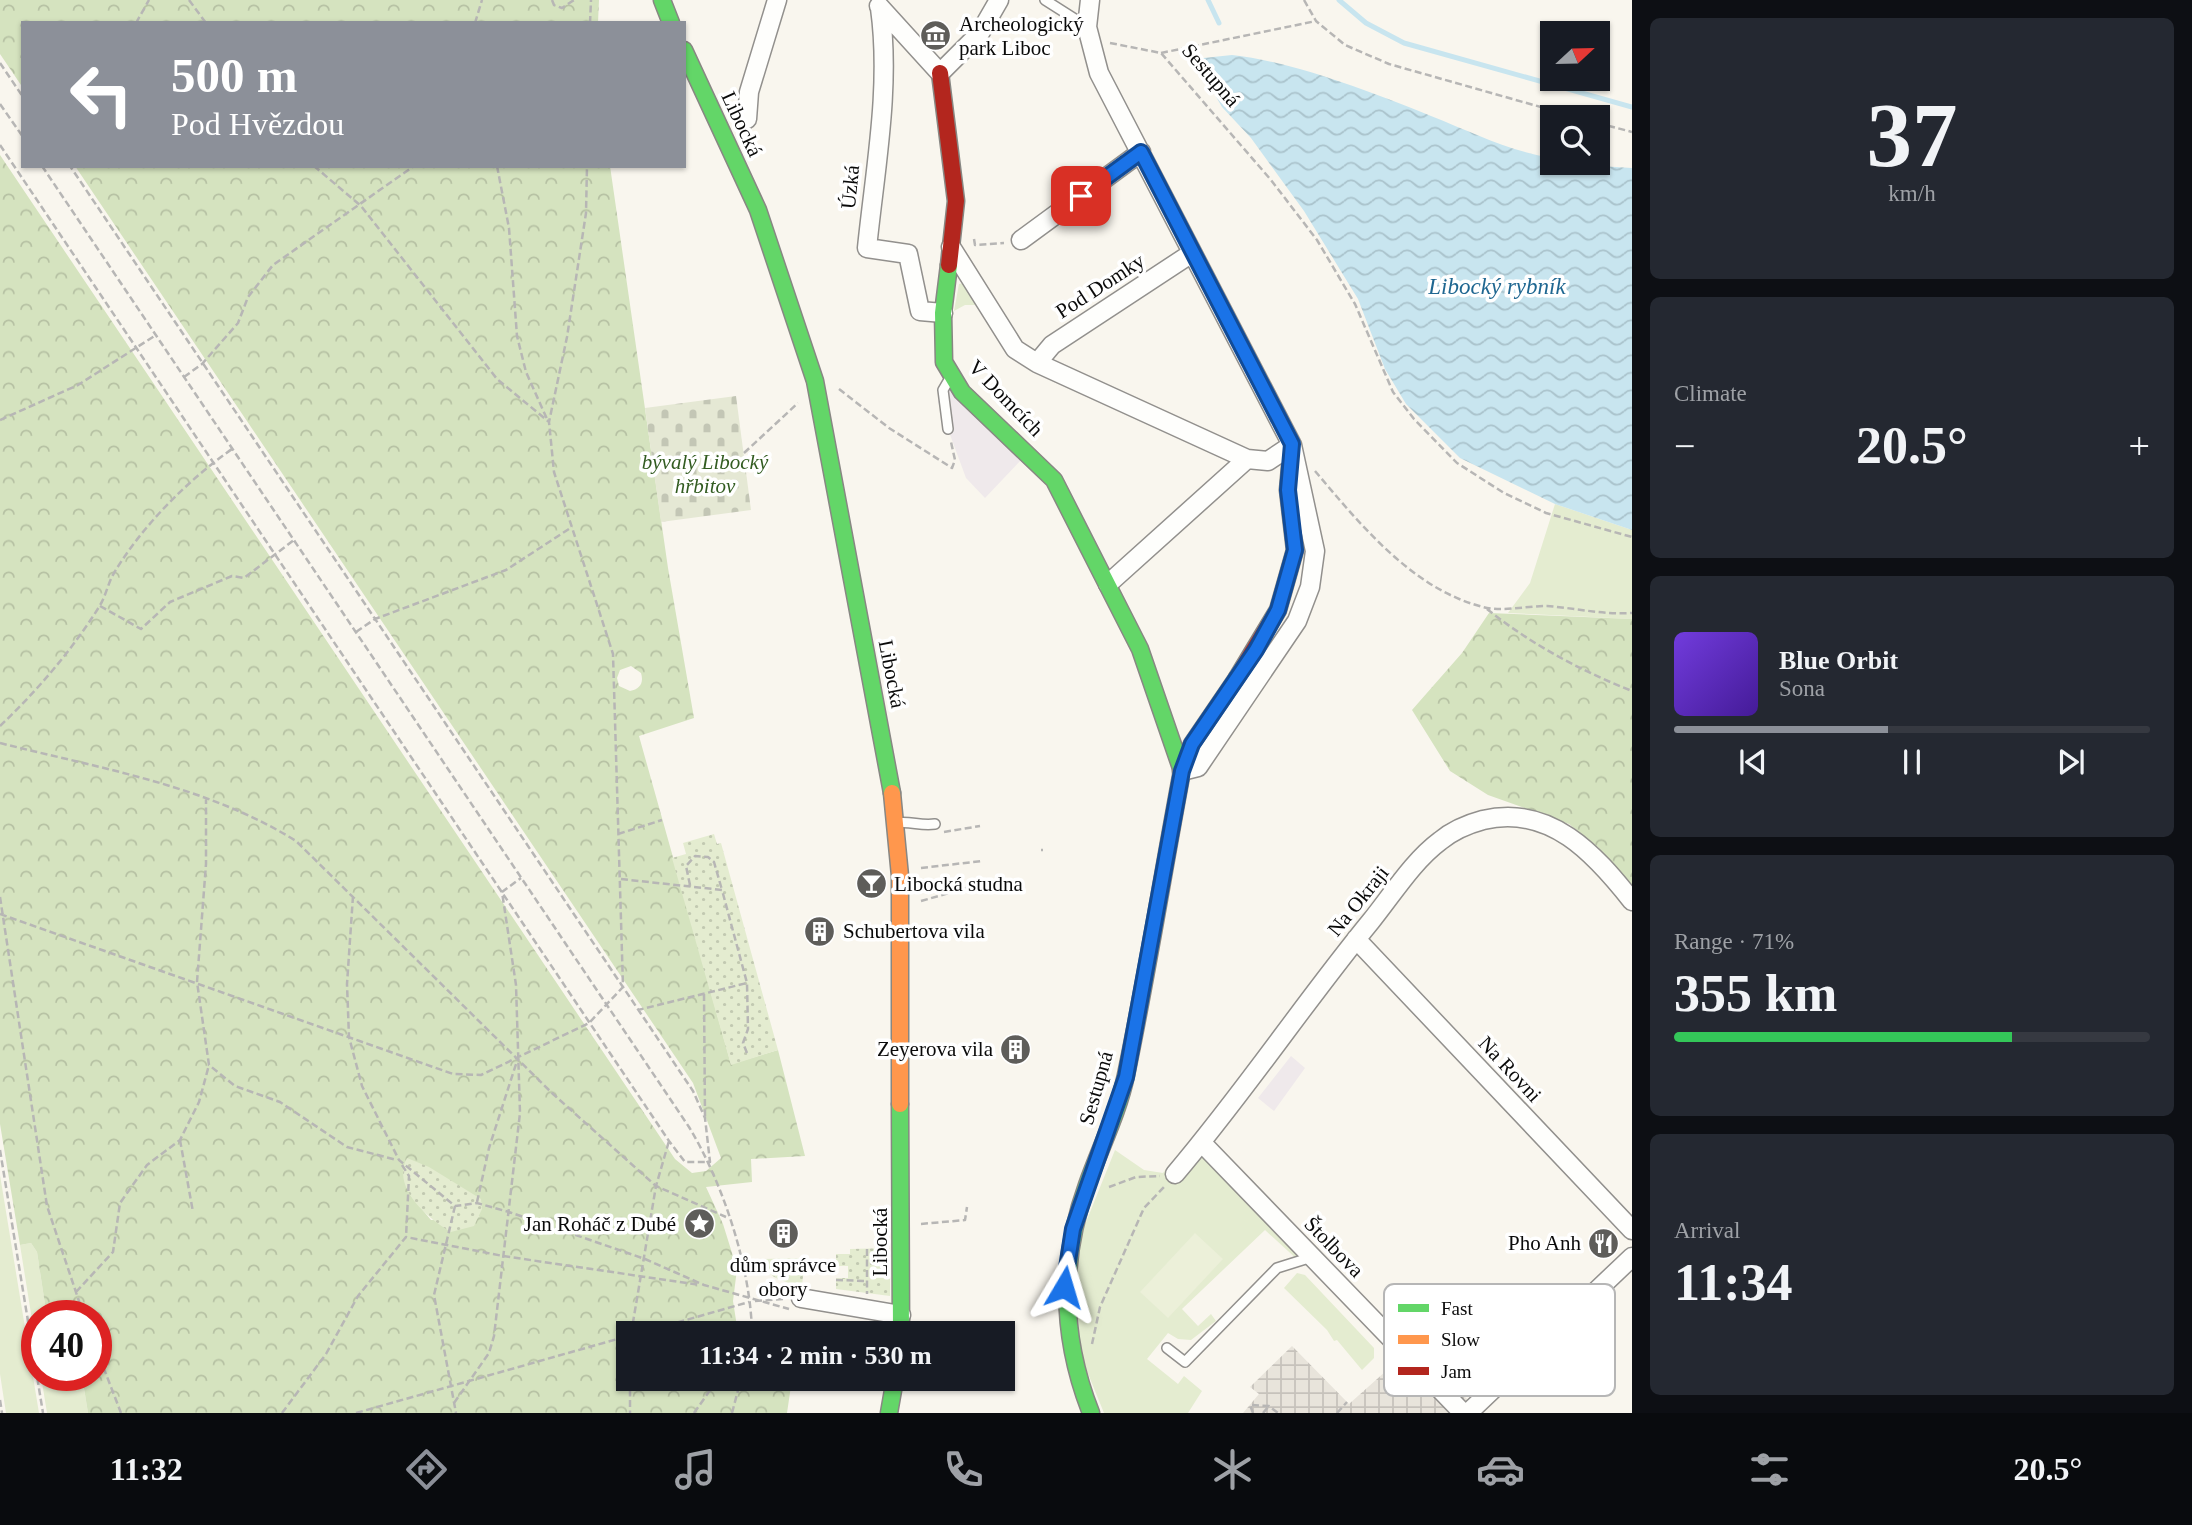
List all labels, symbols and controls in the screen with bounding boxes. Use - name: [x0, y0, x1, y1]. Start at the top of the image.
- place label: Archeologický park Liboc: [959, 12, 1084, 60]
- museum icon: Archeologický park Liboc: [919, 19, 953, 53]
- north arrow: [1540, 21, 1610, 91]
- map controls: [1540, 21, 1610, 175]
- street label: Sestupná: [1177, 39, 1245, 112]
- text: 500 m: [171, 48, 298, 103]
- icon: left: [56, 49, 147, 140]
- text: 37: [1867, 85, 1958, 186]
- street label: Libocká: [717, 88, 768, 161]
- button: search: [1540, 105, 1610, 175]
- text: Pod Hvězdou: [171, 106, 344, 142]
- street label: Úzká: [836, 163, 864, 210]
- pin: [1051, 166, 1111, 226]
- icon: arrive: [1062, 177, 1100, 215]
- text: km/h: [1888, 181, 1936, 206]
- street label: Pod Domky: [1051, 248, 1149, 324]
- water label: Libocký rybník: [1427, 274, 1566, 299]
- street label: V Domcích: [964, 355, 1049, 442]
- text: Climate: [1674, 381, 1747, 406]
- text: 20.5°: [1856, 417, 1968, 474]
- text: −: [1674, 425, 1695, 467]
- text: +: [2129, 425, 2150, 467]
- park label: bývalý Libocký hřbitov: [642, 450, 769, 498]
- street label: Libocká: [874, 638, 910, 711]
- text: Blue Orbit: [1779, 646, 1898, 675]
- text: Sona: [1779, 676, 1825, 701]
- icon: previous: [1734, 743, 1772, 781]
- icon: pause: [1893, 743, 1931, 781]
- icon: next: [2052, 743, 2090, 781]
- street label: Na Okraji: [1322, 861, 1394, 941]
- bar icon: Libocká studna: [854, 867, 888, 901]
- place label: Libocká studna: [894, 872, 1024, 896]
- building icon: Schubertova vila: [803, 914, 837, 948]
- place label: Schubertova vila: [843, 919, 985, 943]
- text: Range · 71%: [1674, 929, 1794, 954]
- text: 355 km: [1674, 965, 1837, 1022]
- street label: Na Rovni: [1474, 1031, 1547, 1107]
- building icon: Zeyerova vila: [999, 1032, 1033, 1066]
- place label: Zeyerova vila: [877, 1037, 994, 1061]
- street label: Sestupná: [1074, 1048, 1118, 1128]
- place icon: Jan Roháč z Dubé: [682, 1207, 716, 1241]
- street label: Libocká: [868, 1207, 892, 1276]
- place label: Jan Roháč z Dubé: [524, 1212, 676, 1236]
- street label: Štolbova: [1299, 1212, 1369, 1283]
- building icon: dům správce obory: [766, 1216, 800, 1250]
- text: Arrival: [1674, 1218, 1740, 1243]
- restaurant icon: Pho Anh: [1587, 1226, 1621, 1260]
- place label: Pho Anh: [1508, 1231, 1581, 1255]
- position arrow: [1027, 1250, 1101, 1324]
- place label: dům správce obory: [730, 1253, 836, 1301]
- text: 11:34: [1674, 1254, 1792, 1311]
- legend: [1384, 1284, 1615, 1396]
- text: Fast: [1441, 1298, 1473, 1319]
- speed limit sign: 40: [21, 1300, 112, 1391]
- text: Slow: [1441, 1329, 1480, 1350]
- text: 11:34 · 2 min · 530 m: [699, 1341, 932, 1370]
- text: Jam: [1441, 1361, 1472, 1382]
- icon: directions: [402, 1445, 451, 1494]
- icon: music: [671, 1445, 720, 1494]
- icon: phone: [939, 1445, 988, 1494]
- icon: climate: [1208, 1445, 1257, 1494]
- icon: car: [1476, 1445, 1525, 1494]
- icon: filters: [1745, 1445, 1794, 1494]
- text: 11:32: [110, 1451, 183, 1487]
- text: 20.5°: [2013, 1451, 2082, 1487]

